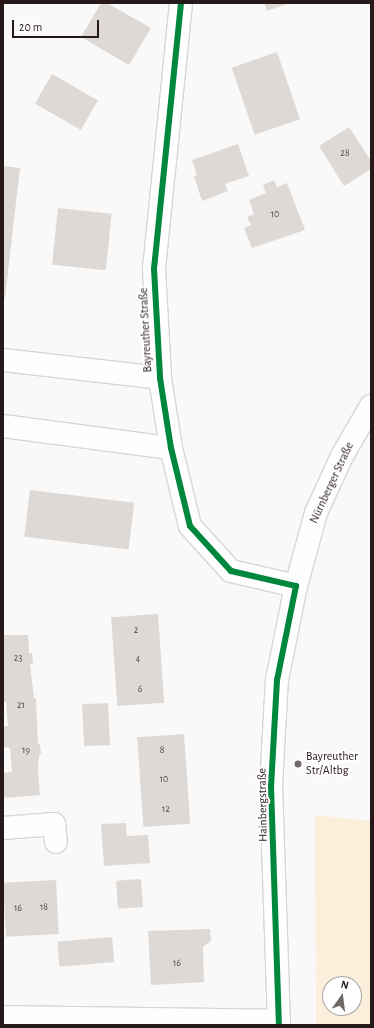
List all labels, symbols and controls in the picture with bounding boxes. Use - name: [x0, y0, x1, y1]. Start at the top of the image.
- scale bar: [14, 12, 101, 38]
- text: 20 m: [19, 21, 42, 33]
- house number: 28: [340, 148, 350, 160]
- house number: 10: [271, 209, 279, 221]
- street label: Bayreuther Straße: [137, 287, 155, 373]
- street label: Nürnberger Straße: [307, 440, 357, 526]
- house number: 2: [134, 625, 138, 637]
- house number: 23: [14, 653, 22, 665]
- house number: 4: [136, 654, 140, 666]
- house number: 6: [138, 684, 142, 696]
- house number: 21: [17, 700, 25, 712]
- house number: 19: [22, 745, 30, 757]
- house number: 8: [160, 745, 164, 757]
- place label: Bayreuther Str/Altbg: [306, 750, 358, 778]
- marker: Bayreuther Str/Altbg: [293, 759, 303, 769]
- street label: Hainbergstraße: [255, 768, 271, 842]
- house number: 10: [160, 774, 168, 786]
- house number: 12: [162, 804, 170, 816]
- house number: 18: [40, 902, 48, 914]
- house number: 16: [14, 903, 22, 915]
- house number: 16: [173, 958, 181, 970]
- north arrow: [322, 976, 362, 1016]
- text: N: [340, 979, 350, 991]

